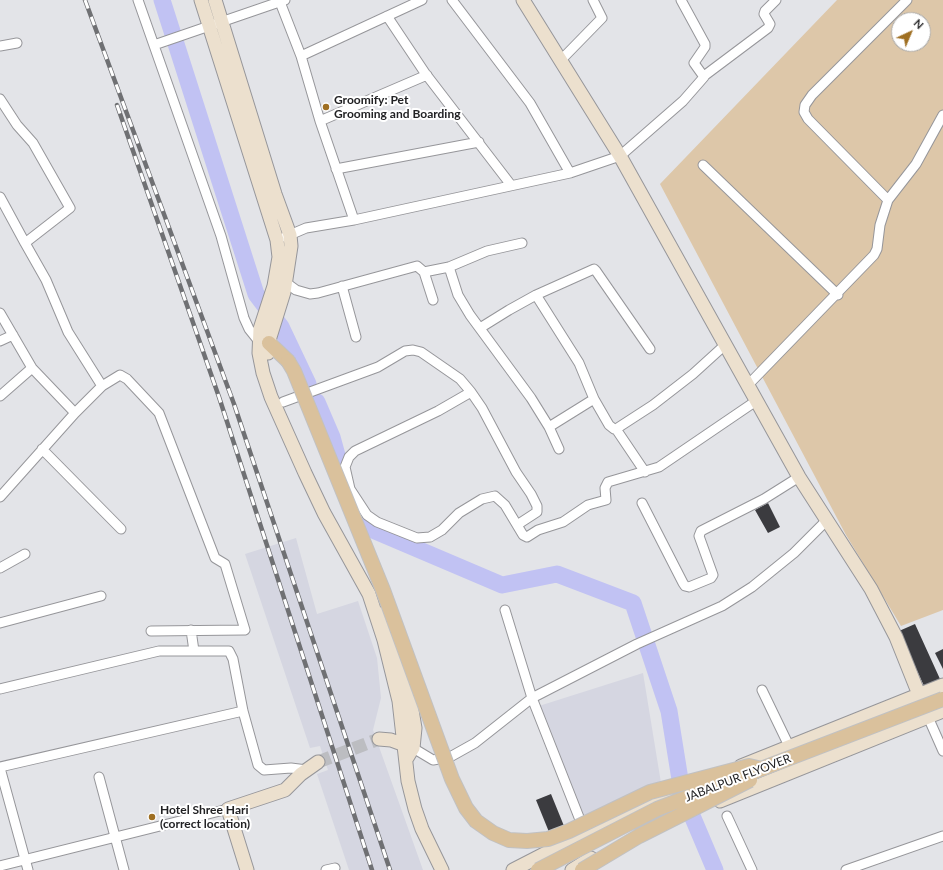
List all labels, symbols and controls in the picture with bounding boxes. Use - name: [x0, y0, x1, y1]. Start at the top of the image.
- north arrow: [891, 12, 931, 52]
- text: N: [911, 16, 927, 31]
- place label: Groomify: Pet Grooming and Boarding: [334, 93, 460, 121]
- marker: Groomify: Pet Grooming and Boarding: [321, 102, 331, 112]
- street label: JABALPUR FLYOVER: [683, 751, 793, 805]
- place label: Hotel Shree Hari (correct location): [160, 803, 250, 831]
- marker: Hotel Shree Hari (correct location): [147, 812, 157, 822]

